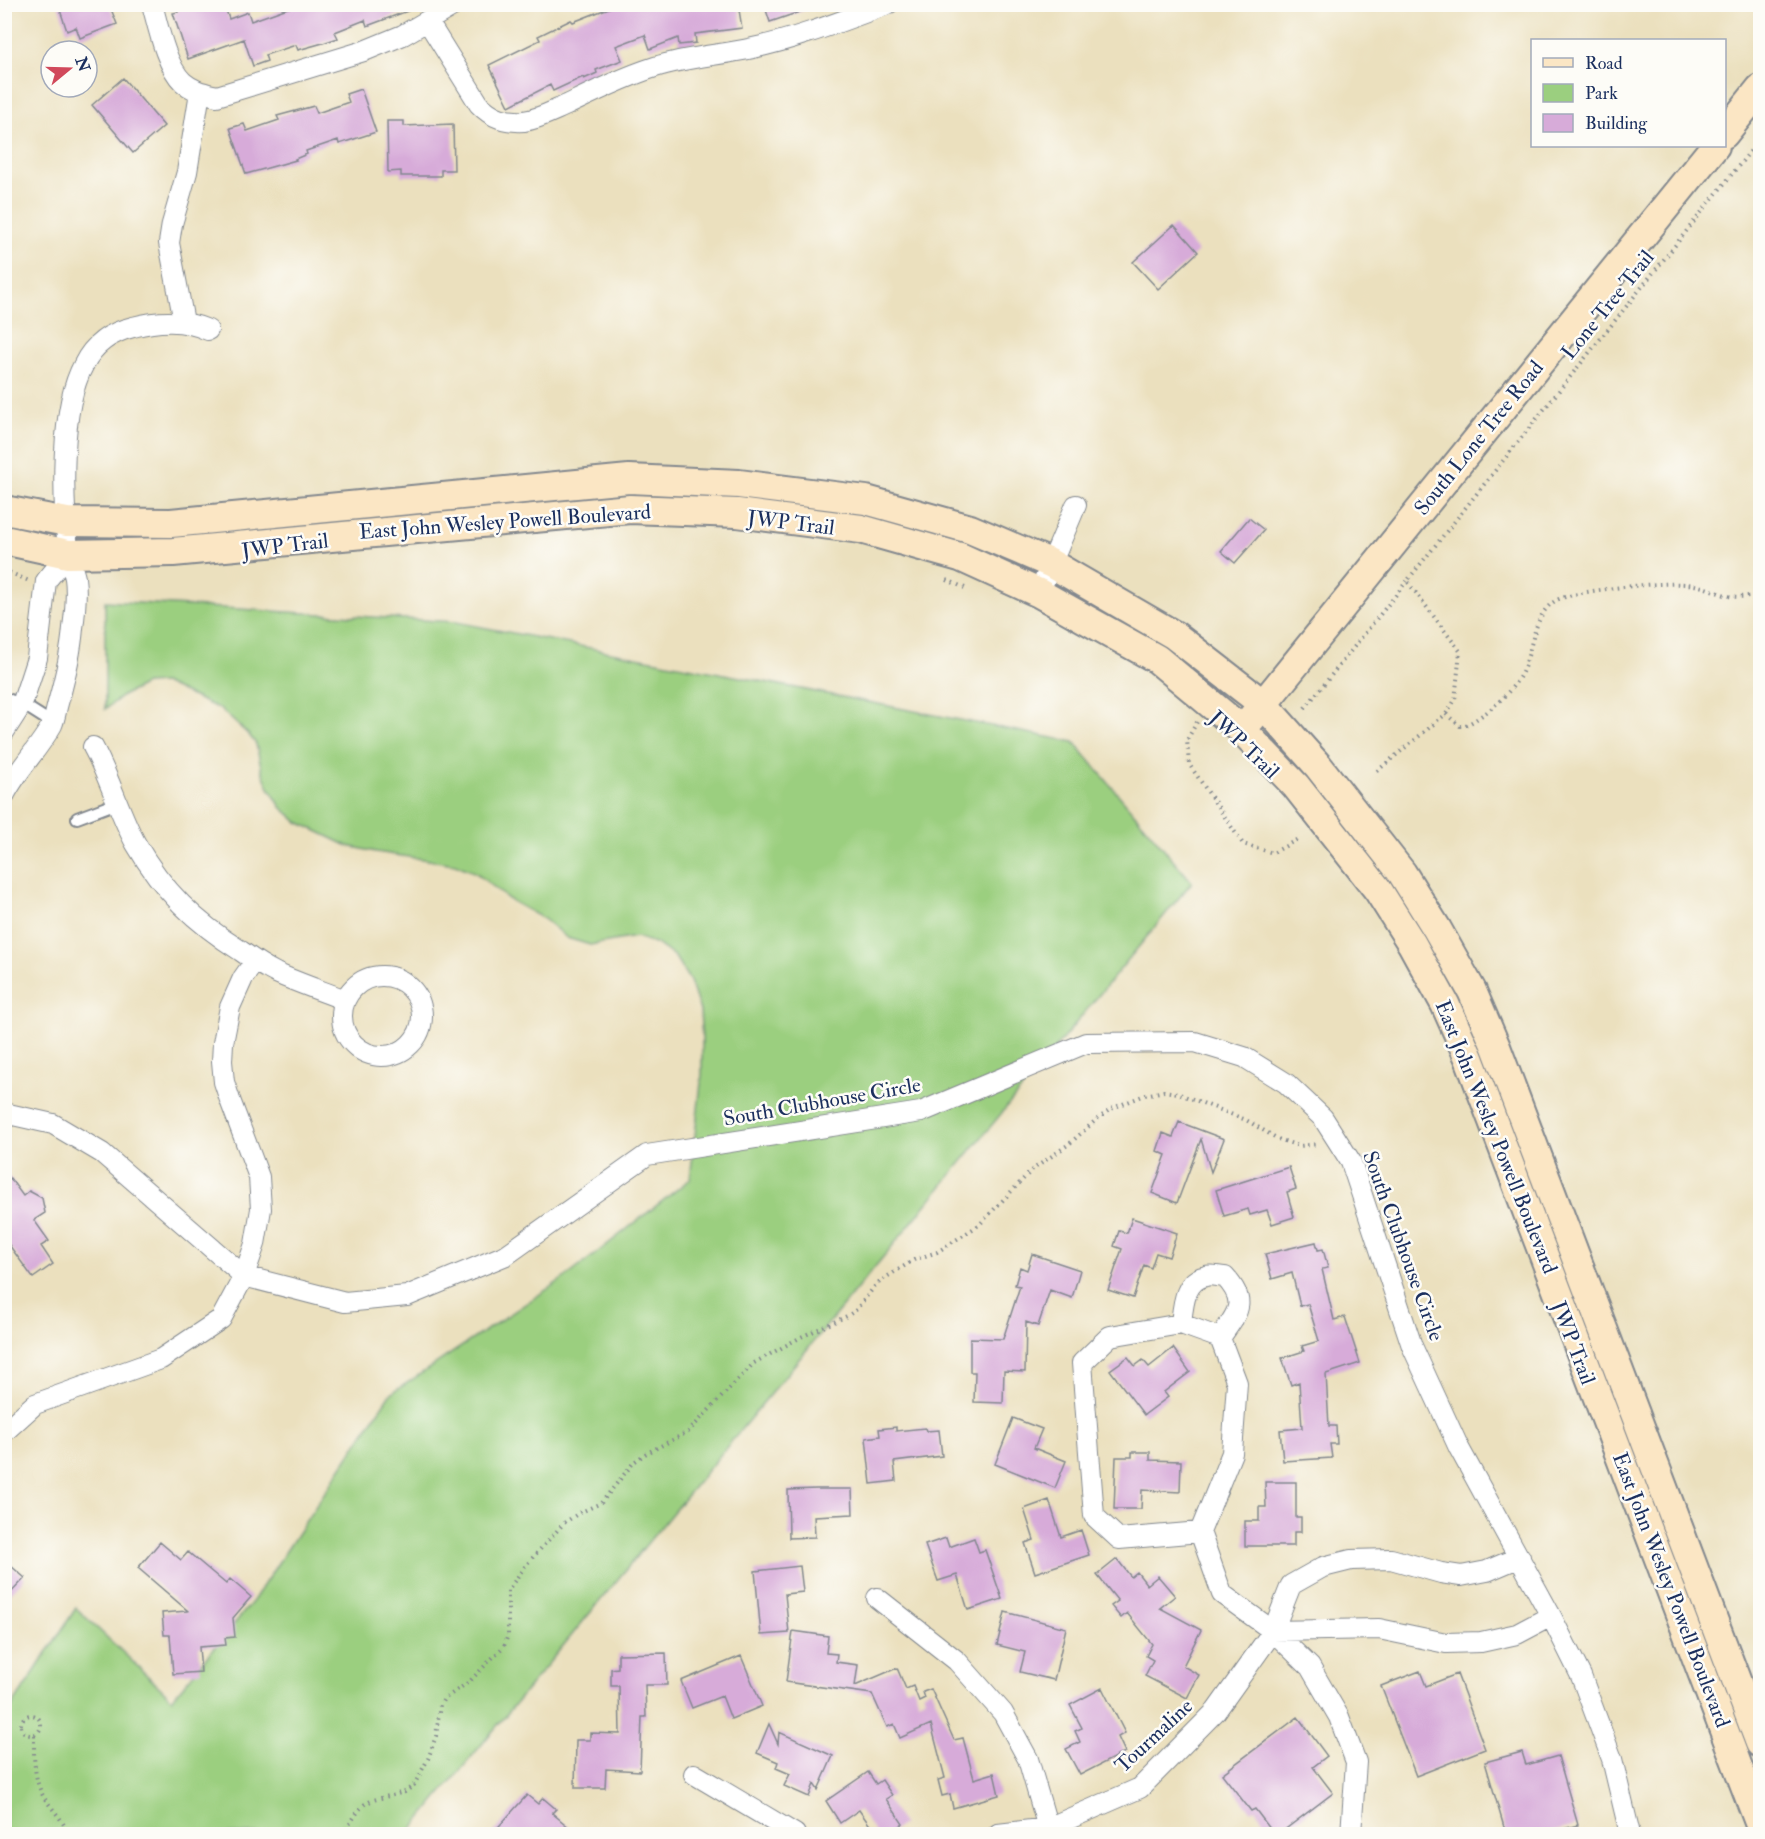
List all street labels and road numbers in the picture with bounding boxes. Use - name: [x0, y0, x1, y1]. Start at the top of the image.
- street label: Lone Tree Trail: [1556, 244, 1661, 365]
- street label: South Lone Tree Road: [1408, 355, 1550, 521]
- street label: East John Wesley Powell Boulevard: [358, 498, 653, 546]
- street label: JWP Trail: [745, 504, 837, 542]
- street label: JWP Trail: [239, 527, 331, 565]
- street label: JWP Trail: [1202, 704, 1285, 785]
- street label: East John Wesley Powell Boulevard: [1429, 996, 1564, 1278]
- street label: South Clubhouse Circle: [721, 1071, 923, 1133]
- street label: South Clubhouse Circle: [1356, 1147, 1450, 1345]
- street label: JWP Trail: [1544, 1296, 1601, 1389]
- street label: East John Wesley Powell Boulevard: [1606, 1449, 1736, 1732]
- street label: Tourmaline: [1109, 1693, 1199, 1779]

